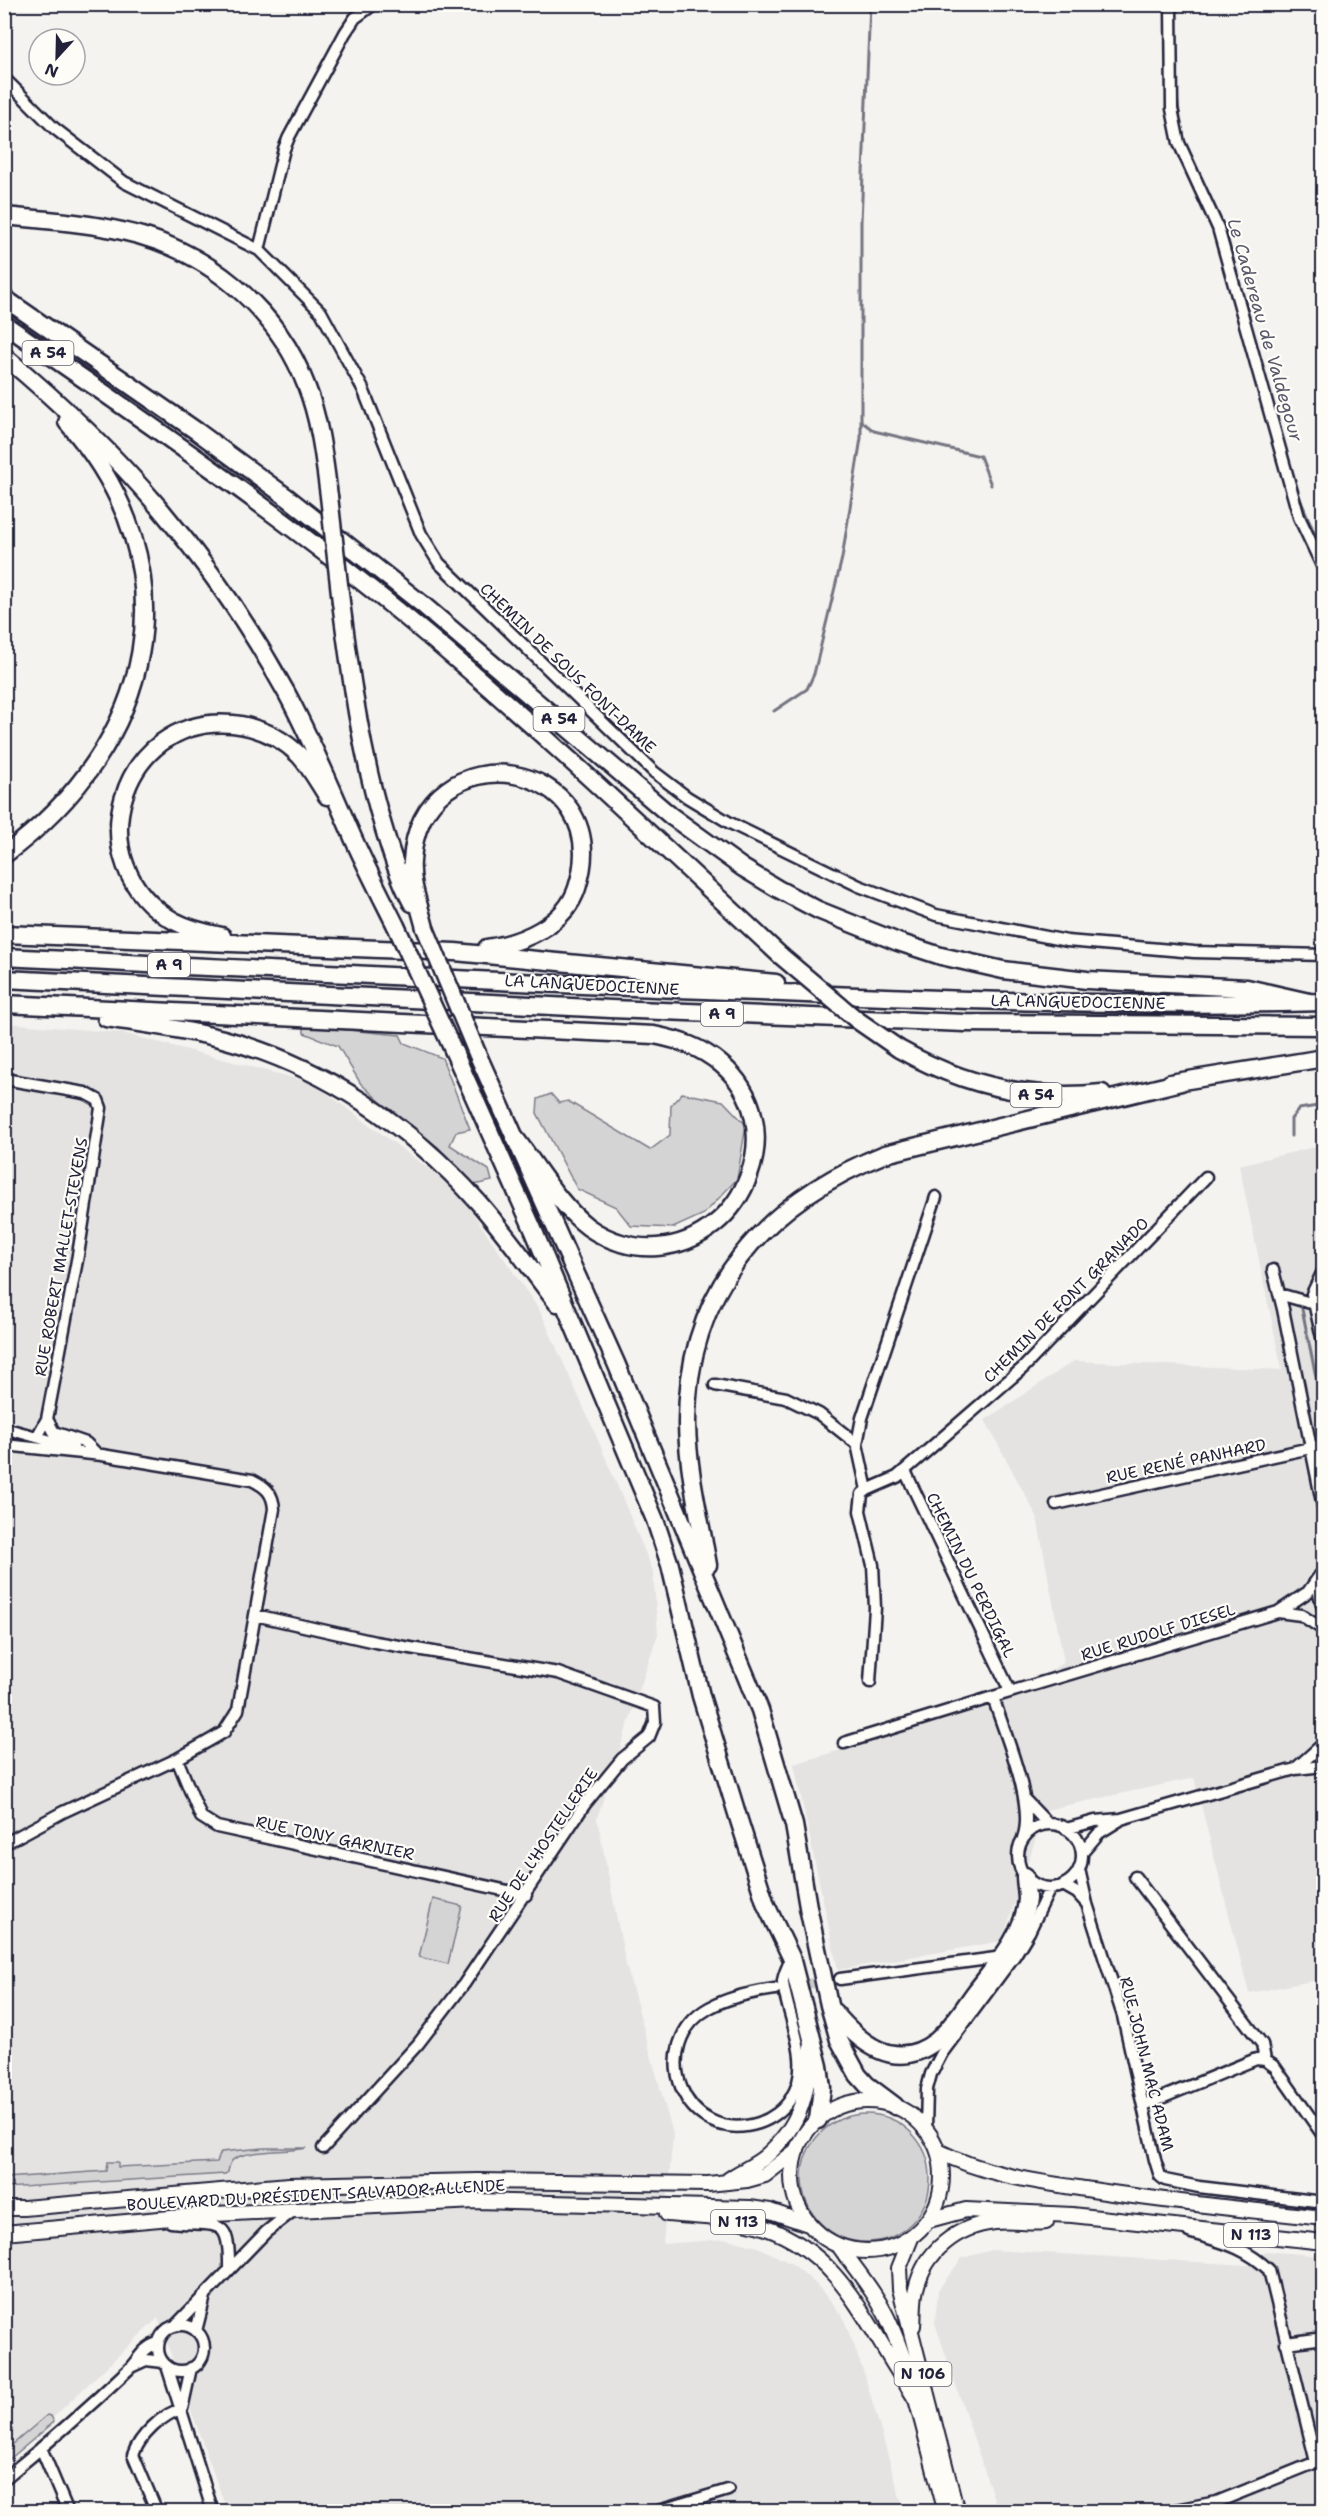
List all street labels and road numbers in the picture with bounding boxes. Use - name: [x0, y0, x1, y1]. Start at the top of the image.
- road number: A 54: [22, 341, 74, 365]
- street label: CHEMIN DE SOUS FONT-DAME: [476, 578, 660, 758]
- road number: A 54: [534, 707, 584, 731]
- road number: A 9: [148, 953, 190, 977]
- street label: LA LANGUEDOCIENNE: [504, 970, 680, 1000]
- street label: LA LANGUEDOCIENNE: [990, 990, 1166, 1014]
- road number: A 9: [701, 1002, 743, 1026]
- road number: A 54: [1010, 1083, 1062, 1107]
- street label: RUE ROBERT MALLET-STEVENS: [30, 1136, 92, 1378]
- street label: CHEMIN DE FONT GRANADO: [979, 1213, 1153, 1387]
- street label: RUE RENÉ PANHARD: [1104, 1434, 1268, 1488]
- street label: CHEMIN DU PERDIGAL: [922, 1489, 1020, 1661]
- street label: RUE RUDOLF DIESEL: [1078, 1598, 1238, 1665]
- street label: RUE DE L'HOSTELLERIE: [484, 1764, 602, 1926]
- street label: RUE TONY GARNIER: [254, 1811, 416, 1865]
- street label: RUE JOHN MAC ADAM: [1115, 1975, 1179, 2153]
- street label: BOULEVARD DU PRÉSIDENT SALVADOR ALLENDE: [126, 2175, 506, 2215]
- road number: N 113: [711, 2210, 765, 2234]
- road number: N 113: [1224, 2223, 1278, 2247]
- road number: N 106: [894, 2362, 952, 2386]

